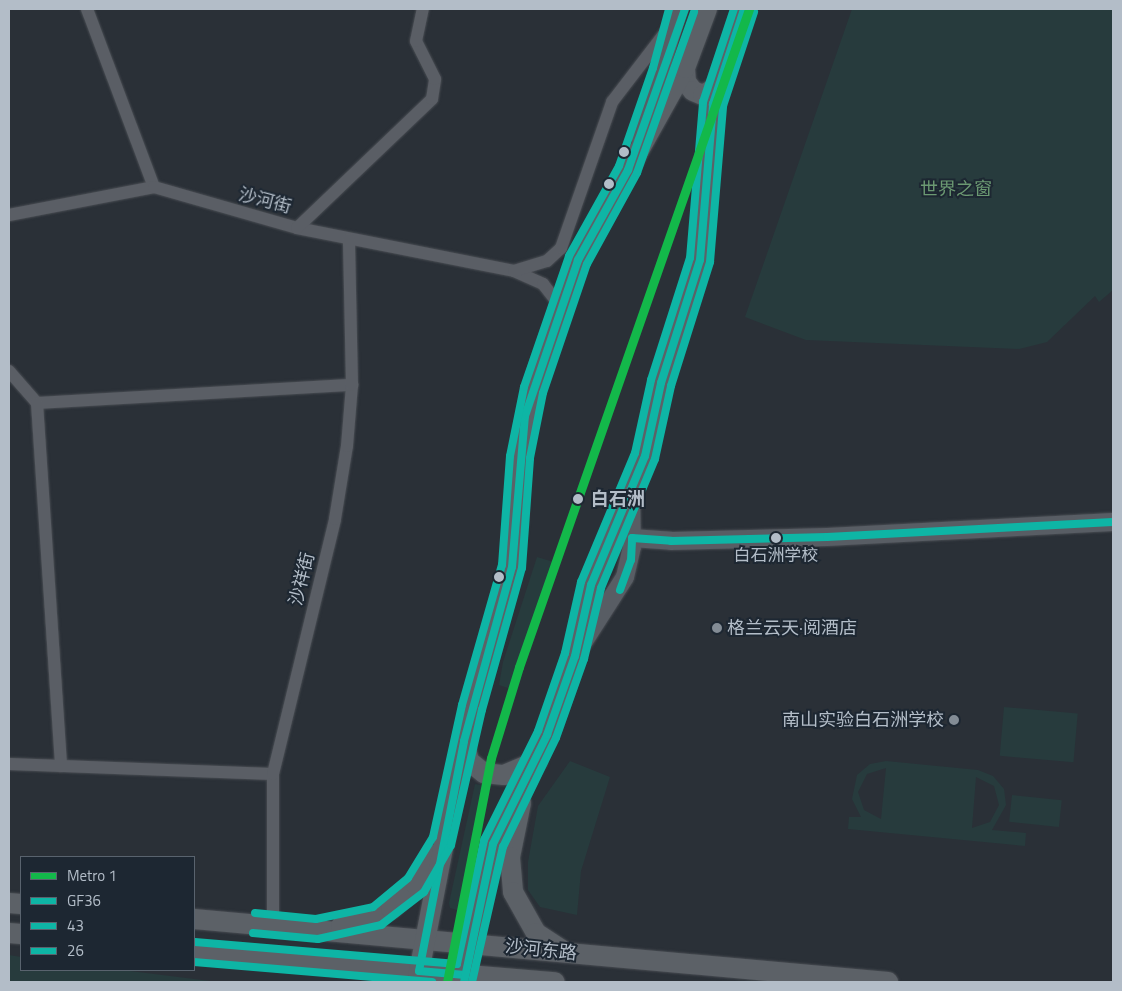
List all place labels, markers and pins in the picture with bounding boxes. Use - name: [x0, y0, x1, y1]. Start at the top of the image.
- unlabelled marker: [619, 147, 629, 157]
- unlabelled marker: [604, 179, 614, 189]
- place label: 白石洲: [591, 488, 645, 510]
- marker: 白石洲: [569, 490, 587, 508]
- marker: 白石洲学校: [771, 533, 781, 543]
- place label: 白石洲学校: [734, 546, 818, 566]
- unlabelled marker: [494, 572, 504, 582]
- place label: 格兰云天·阅酒店: [727, 617, 857, 639]
- marker: 格兰云天·阅酒店: [711, 622, 723, 634]
- place label: 南山实验白石洲学校: [782, 709, 944, 731]
- marker: 南山实验白石洲学校: [948, 714, 960, 726]

